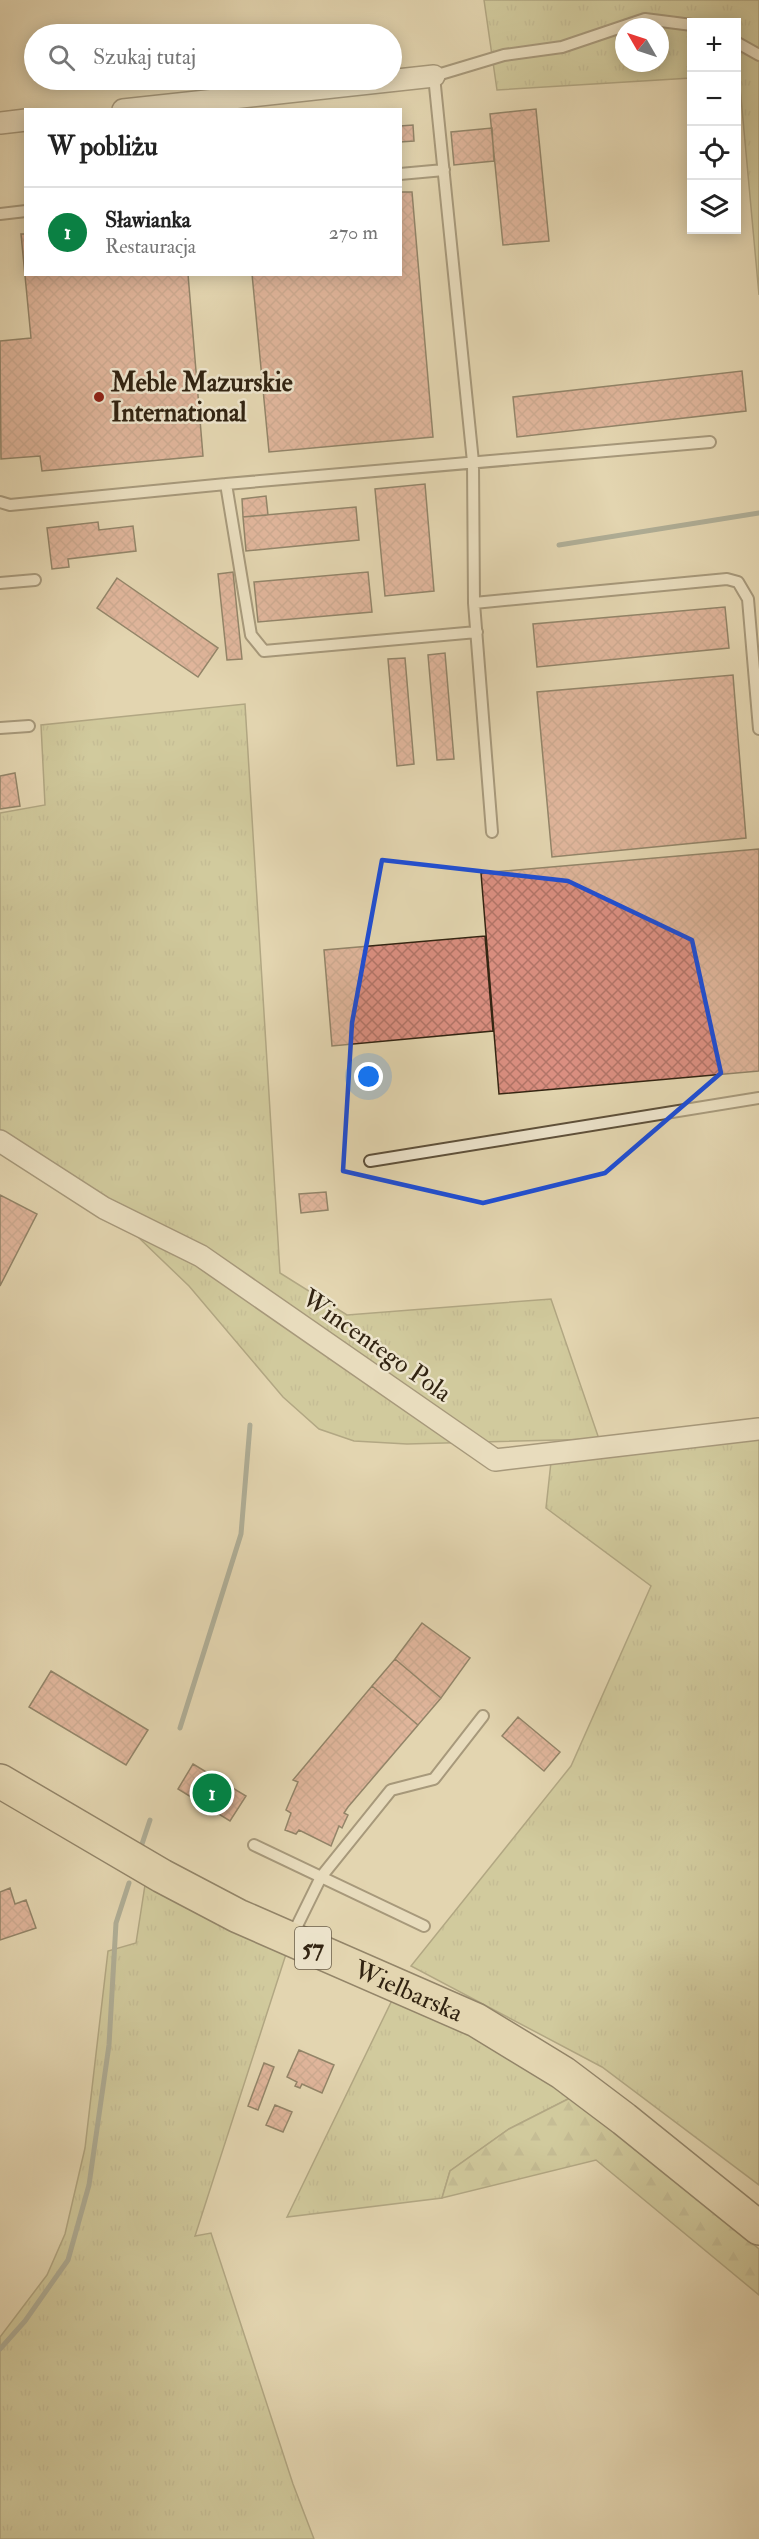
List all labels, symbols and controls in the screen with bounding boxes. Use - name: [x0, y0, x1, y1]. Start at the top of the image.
- north arrow: [615, 18, 669, 72]
- map controls: [687, 18, 741, 234]
- button: +: [687, 18, 741, 72]
- search box: [24, 24, 402, 90]
- icon: search: [45, 41, 78, 74]
- text: Szukaj tutaj: [93, 43, 196, 71]
- button: −: [687, 72, 741, 126]
- button: locate: [687, 126, 741, 180]
- text: W pobliżu: [48, 131, 158, 163]
- button: layers: [687, 180, 741, 234]
- text: Sławianka: [105, 206, 191, 234]
- text: 1: [64, 220, 71, 245]
- text: 270 m: [329, 220, 378, 245]
- text: Restauracja: [105, 234, 196, 259]
- place label: Meble Mazurskie International: [110, 367, 293, 429]
- marker: Meble Mazurskie International: [92, 390, 106, 404]
- your location: [354, 1062, 383, 1091]
- street label: Wincentego Pola: [294, 1282, 458, 1409]
- pin: 1: [192, 1770, 232, 1816]
- road number: 57: [295, 1927, 331, 1969]
- street label: Wielbarska: [348, 1953, 468, 2029]

